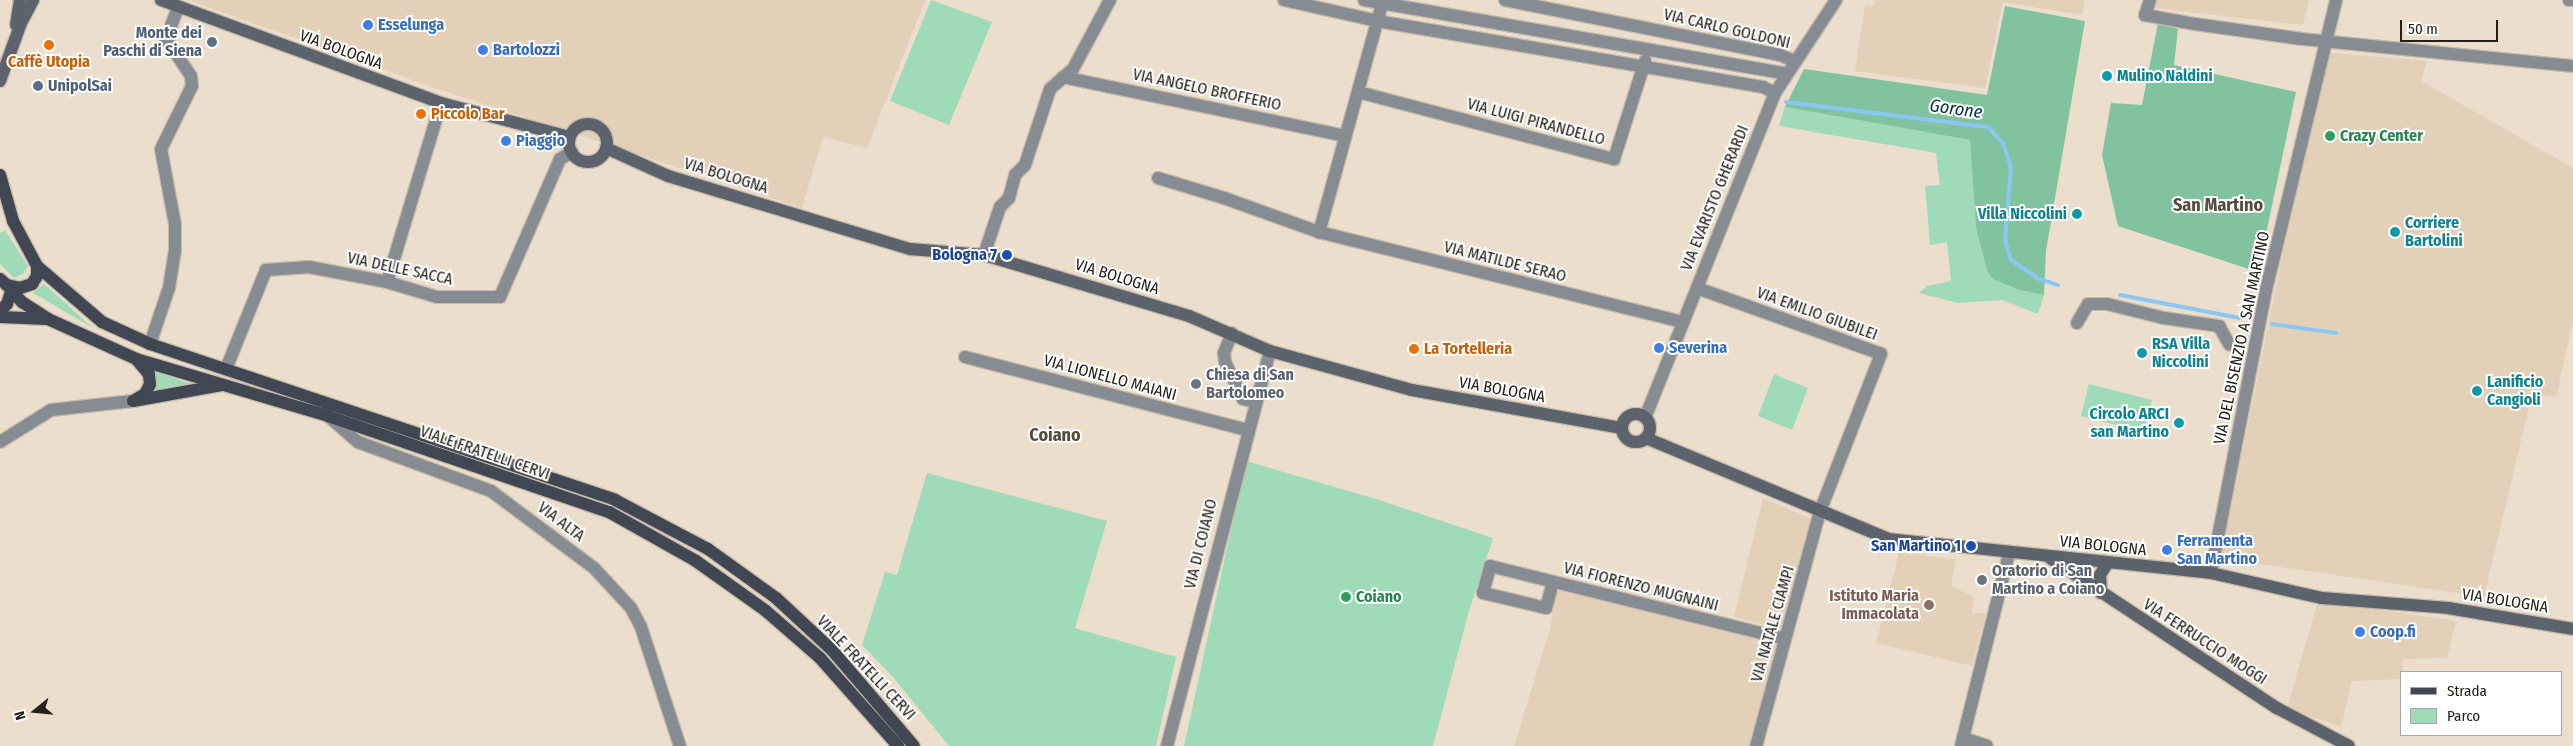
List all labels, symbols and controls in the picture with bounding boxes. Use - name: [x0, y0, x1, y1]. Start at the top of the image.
- street label: VIA CARLO GOLDONI: [1662, 5, 1792, 53]
- scale bar: [2403, 10, 2500, 42]
- place label: Esselunga: [378, 15, 444, 35]
- marker: Esselunga: [362, 19, 374, 31]
- text: 50 m: [2408, 20, 2438, 38]
- place label: Monte dei Paschi di Siena: [103, 23, 202, 61]
- street label: VIA BOLOGNA: [297, 26, 385, 74]
- marker: Monte dei Paschi di Siena: [206, 36, 218, 48]
- marker: Caffè Utopia: [43, 39, 55, 51]
- place label: Bartolozzi: [493, 40, 560, 60]
- marker: Bartolozzi: [477, 44, 489, 56]
- place label: Caffè Utopia: [8, 52, 90, 72]
- street label: VIA ANGELO BROFFERIO: [1131, 65, 1283, 115]
- place label: Mulino Naldini: [2117, 66, 2213, 86]
- marker: Mulino Naldini: [2101, 70, 2113, 82]
- place label: UnipolSai: [48, 76, 112, 96]
- marker: UnipolSai: [32, 80, 44, 92]
- street label: VIA LUIGI PIRANDELLO: [1465, 94, 1607, 150]
- water label: Gorone: [1928, 95, 1984, 123]
- place label: Piccolo Bar: [431, 104, 505, 124]
- marker: Piccolo Bar: [415, 108, 427, 120]
- street label: VIA EVARISTO GHERARDI: [1677, 122, 1753, 274]
- place label: Crazy Center: [2340, 126, 2423, 146]
- marker: Crazy Center: [2324, 130, 2336, 142]
- place label: Piaggio: [516, 131, 565, 151]
- marker: Piaggio: [500, 135, 512, 147]
- street label: VIA BOLOGNA: [682, 154, 770, 198]
- district label: San Martino: [2173, 194, 2263, 216]
- place label: Villa Niccolini: [1978, 204, 2067, 224]
- marker: Villa Niccolini: [2071, 208, 2083, 220]
- place label: Corriere Bartolini: [2405, 213, 2463, 251]
- marker: Corriere Bartolini: [2389, 226, 2401, 238]
- street label: VIA DEL BISENZIO A SAN MARTINO: [2210, 230, 2274, 446]
- street label: VIA MATILDE SERAO: [1442, 238, 1568, 286]
- place label: Bologna 7: [932, 245, 997, 265]
- street label: VIA DELLE SACCA: [346, 248, 454, 290]
- marker: Bologna 7: [1001, 249, 1013, 261]
- street label: VIA BOLOGNA: [1073, 255, 1161, 299]
- street label: VIA EMILIO GIUBILEI: [1754, 283, 1880, 345]
- place label: RSA Villa Niccolini: [2152, 334, 2210, 372]
- place label: Severina: [1669, 338, 1727, 358]
- place label: La Tortelleria: [1424, 339, 1512, 359]
- marker: Severina: [1653, 342, 1665, 354]
- marker: La Tortelleria: [1408, 343, 1420, 355]
- marker: RSA Villa Niccolini: [2136, 347, 2148, 359]
- street label: VIA LIONELLO MAIANI: [1042, 351, 1178, 405]
- place label: Chiesa di San Bartolomeo: [1206, 365, 1294, 403]
- place label: Lanificio Cangioli: [2487, 372, 2543, 410]
- street label: VIA BOLOGNA: [1457, 373, 1547, 407]
- marker: Chiesa di San Bartolomeo: [1190, 378, 1202, 390]
- marker: Lanificio Cangioli: [2471, 385, 2483, 397]
- place label: Circolo ARCI san Martino: [2090, 404, 2169, 442]
- marker: Circolo ARCI san Martino: [2173, 417, 2185, 429]
- street label: VIALE FRATELLI CERVI: [418, 422, 552, 484]
- district label: Coiano: [1029, 424, 1081, 446]
- street label: VIA DI COIANO: [1181, 497, 1221, 591]
- street label: VIA ALTA: [534, 498, 588, 546]
- place label: Ferramenta San Martino: [2177, 531, 2257, 569]
- street label: VIA BOLOGNA: [2059, 532, 2147, 560]
- place label: San Martino 1: [1871, 536, 1961, 556]
- marker: San Martino 1: [1965, 540, 1977, 552]
- marker: Ferramenta San Martino: [2161, 544, 2173, 556]
- street label: VIA FIORENZO MUGNAINI: [1562, 558, 1720, 616]
- place label: Oratorio di San Martino a Coiano: [1992, 561, 2104, 599]
- street label: VIA NATALE CIAMPI: [1747, 564, 1799, 684]
- marker: Oratorio di San Martino a Coiano: [1976, 574, 1988, 586]
- street label: VIA BOLOGNA: [2461, 585, 2549, 617]
- place label: Istituto Maria Immacolata: [1829, 586, 1919, 624]
- place label: Coiano: [1356, 587, 1402, 607]
- marker: Coiano: [1340, 591, 1352, 603]
- street label: VIA FERRUCCIO MOGGI: [2140, 595, 2270, 689]
- marker: Istituto Maria Immacolata: [1923, 599, 1935, 611]
- street label: VIALE FRATELLI CERVI: [813, 612, 919, 724]
- place label: Coop.fi: [2370, 622, 2416, 642]
- marker: Coop.fi: [2354, 626, 2366, 638]
- legend: [2400, 671, 2563, 736]
- text: Strada: [2447, 682, 2487, 700]
- north arrow: [10, 686, 60, 736]
- text: Parco: [2447, 707, 2480, 725]
- text: N: [11, 709, 30, 722]

